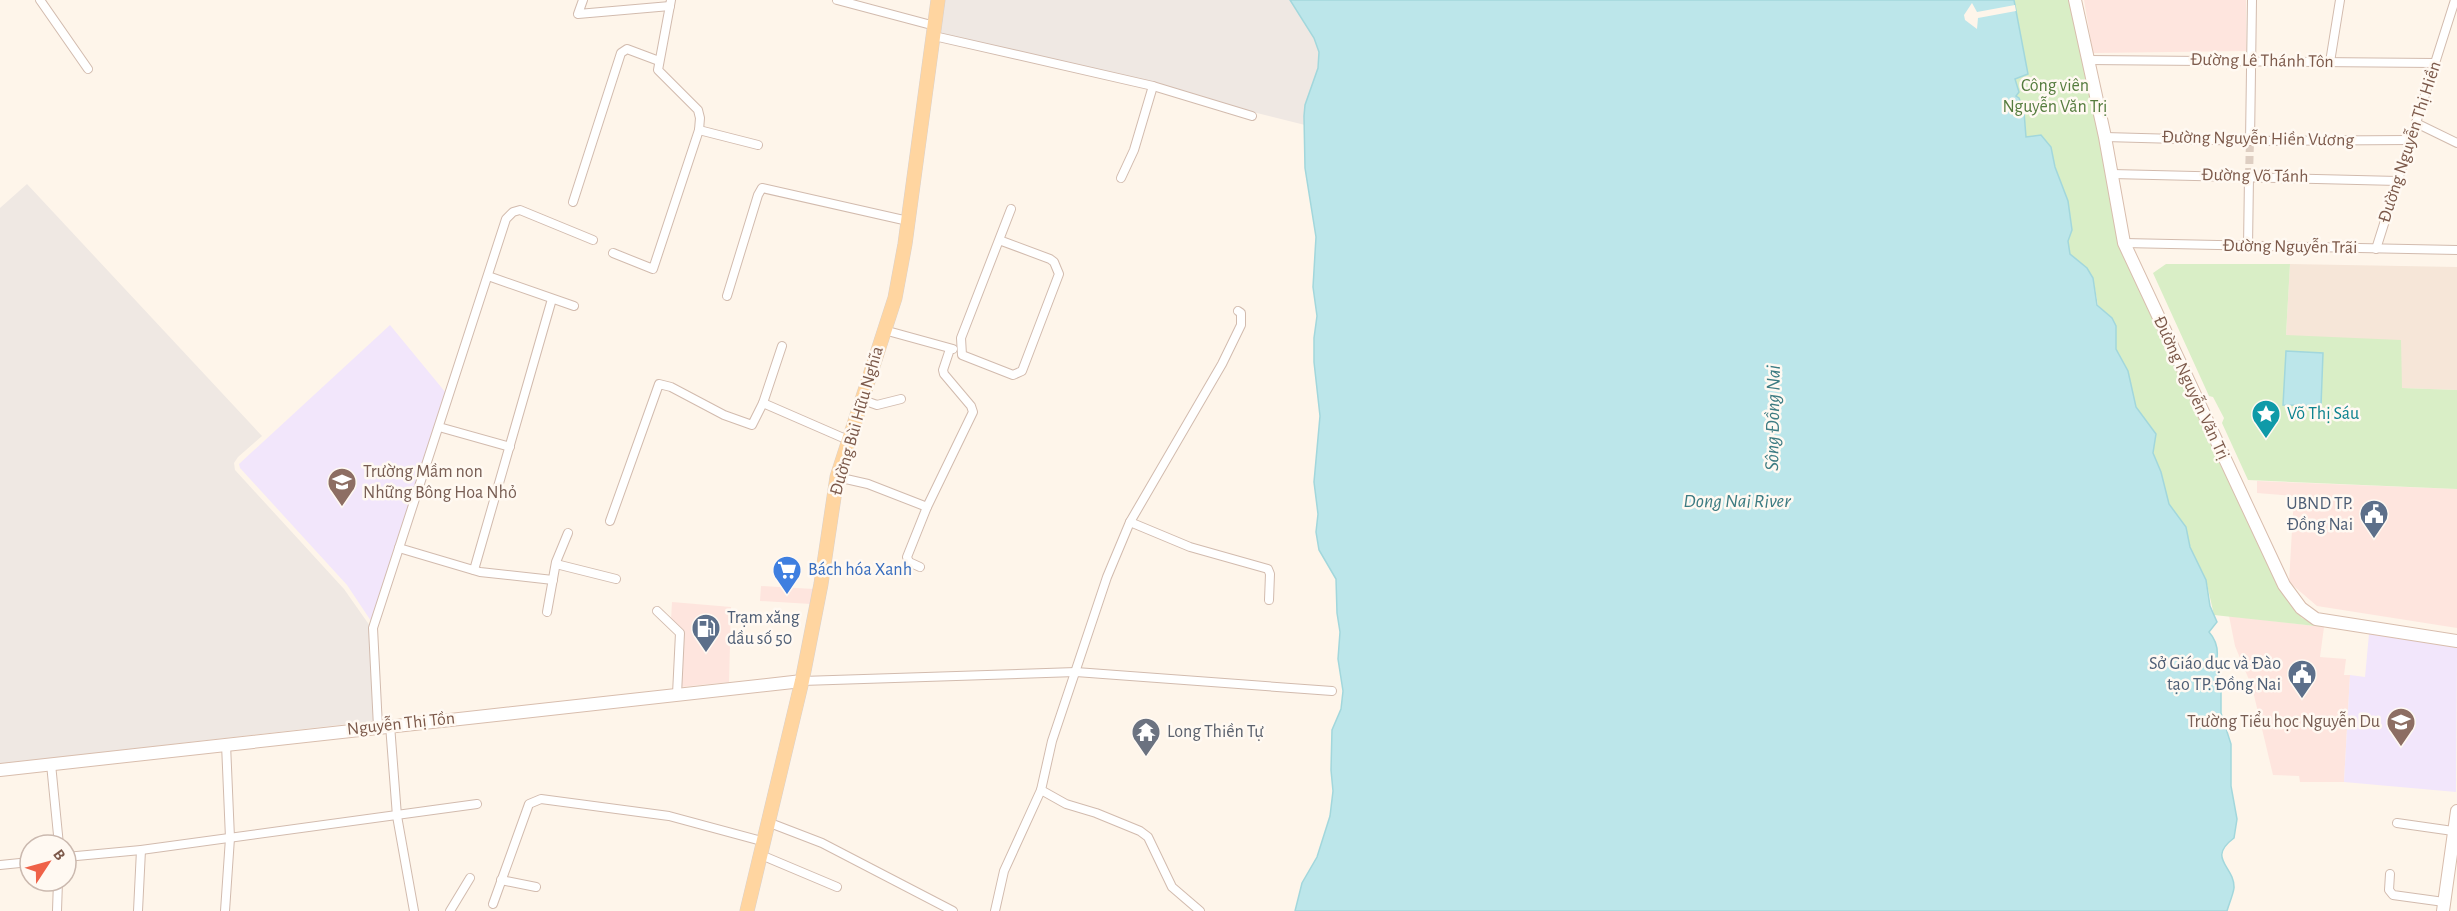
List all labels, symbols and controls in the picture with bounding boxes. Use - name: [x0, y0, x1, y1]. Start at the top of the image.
- street label: Đường Lê Thánh Tôn: [2190, 51, 2334, 71]
- street label: Đường Nguyễn Thị Hiền: [2373, 58, 2445, 225]
- park label: Công viên Nguyễn Văn Trị: [2003, 77, 2107, 116]
- street label: Đường Nguyễn Hiền Vương: [2162, 126, 2355, 150]
- street label: Đường Võ Tánh: [2201, 166, 2309, 186]
- street label: Đường Nguyễn Trãi: [2222, 235, 2358, 257]
- street label: Đường Nguyễn Văn Trị: [2150, 312, 2234, 463]
- street label: Đường Bùi Hữu Nghĩa: [827, 344, 887, 498]
- water label: Sông Đồng Nai: [1762, 365, 1784, 471]
- place icon: Võ Thị Sáu: [2250, 398, 2282, 440]
- place label: Võ Thị Sáu: [2287, 405, 2359, 423]
- place label: Trường Mầm non Những Bông Hoa Nhỏ: [363, 462, 517, 502]
- school or university icon: Trường Mầm non Những Bông Hoa Nhỏ: [326, 466, 358, 508]
- water label: Dong Nai River: [1683, 491, 1791, 511]
- place label: UBND TP. Đồng Nai: [2286, 495, 2353, 534]
- public building icon: UBND TP. Đồng Nai: [2358, 498, 2390, 540]
- supermarket icon: Bách hóa Xanh: [771, 554, 803, 596]
- place label: Bách hóa Xanh: [808, 561, 912, 579]
- place label: Trạm xăng dầu số 50: [727, 609, 800, 648]
- fuel station icon: Trạm xăng dầu số 50: [690, 612, 722, 654]
- place label: Sở Giáo dục và Đào tạo TP. Đồng Nai: [2149, 655, 2281, 694]
- public building icon: Sở Giáo dục và Đào tạo TP. Đồng Nai: [2286, 658, 2318, 700]
- school or university icon: Trường Tiểu học Nguyễn Du: [2385, 706, 2417, 748]
- street label: Nguyễn Thị Tồn: [346, 707, 456, 739]
- place label: Trường Tiểu học Nguyễn Du: [2187, 711, 2380, 731]
- temple icon: Long Thiền Tự: [1130, 716, 1162, 758]
- place label: Long Thiền Tự: [1167, 722, 1264, 741]
- north arrow: [18, 833, 78, 893]
- text: B: [50, 846, 69, 863]

